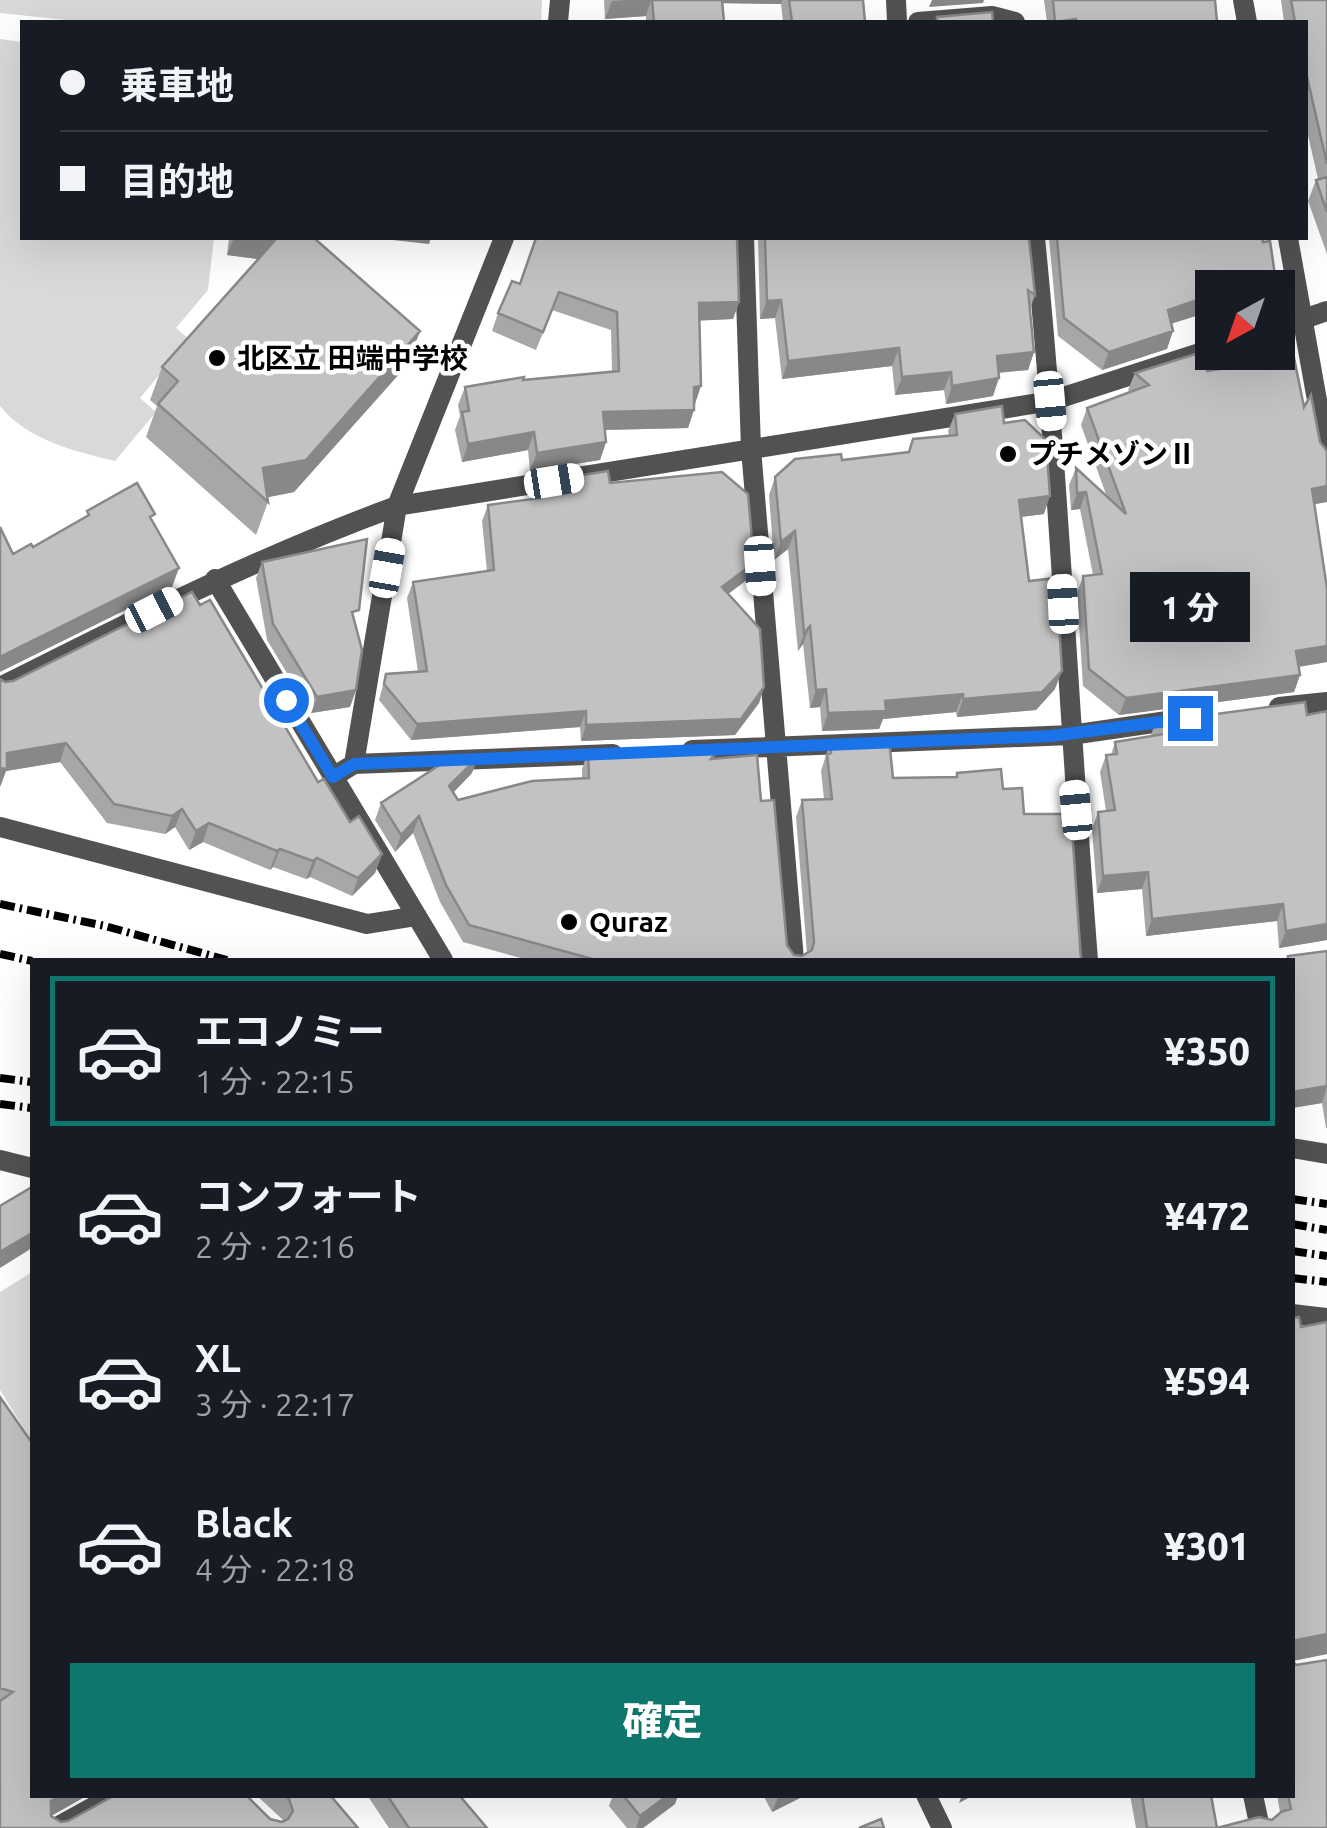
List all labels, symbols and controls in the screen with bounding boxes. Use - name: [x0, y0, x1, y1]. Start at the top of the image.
- text: 乗車地: [120, 64, 234, 106]
- text: 目的地: [120, 160, 234, 202]
- north arrow: [1195, 270, 1295, 370]
- map controls: [1195, 270, 1295, 370]
- place label: 北区立 田端中学校: [237, 342, 468, 373]
- marker: 北区立 田端中学校: [206, 347, 228, 369]
- car: [1032, 370, 1068, 432]
- place label: プチメゾンⅡ: [1028, 438, 1196, 469]
- marker: プチメゾンⅡ: [997, 443, 1019, 465]
- car: [522, 461, 586, 501]
- car: [743, 535, 777, 597]
- car: [367, 536, 407, 600]
- car: [1046, 573, 1080, 635]
- callout: 1 分: [1130, 573, 1250, 643]
- car: [120, 583, 188, 637]
- text: 1 分: [1161, 589, 1219, 625]
- route start: [264, 678, 309, 723]
- route end: [1168, 696, 1213, 741]
- car: [1058, 779, 1094, 841]
- place label: Quraz: [589, 906, 668, 937]
- marker: Quraz: [558, 911, 580, 933]
- icon: car: [75, 1006, 165, 1096]
- text: エコノミー: [195, 1010, 385, 1052]
- text: ¥350: [1164, 1030, 1250, 1072]
- text: 1 分 · 22:15: [195, 1063, 355, 1099]
- icon: car: [75, 1171, 165, 1261]
- text: コンフォート: [195, 1175, 422, 1217]
- text: ¥472: [1164, 1195, 1250, 1237]
- text: 2 分 · 22:16: [195, 1228, 355, 1264]
- icon: car: [75, 1336, 165, 1426]
- text: XL: [195, 1337, 241, 1379]
- text: ¥594: [1164, 1360, 1250, 1402]
- text: 3 分 · 22:17: [195, 1386, 355, 1422]
- icon: car: [75, 1501, 165, 1591]
- text: Black: [195, 1502, 293, 1544]
- text: ¥301: [1164, 1525, 1250, 1567]
- text: 4 分 · 22:18: [195, 1551, 355, 1587]
- button: 確定: [70, 1663, 1255, 1778]

